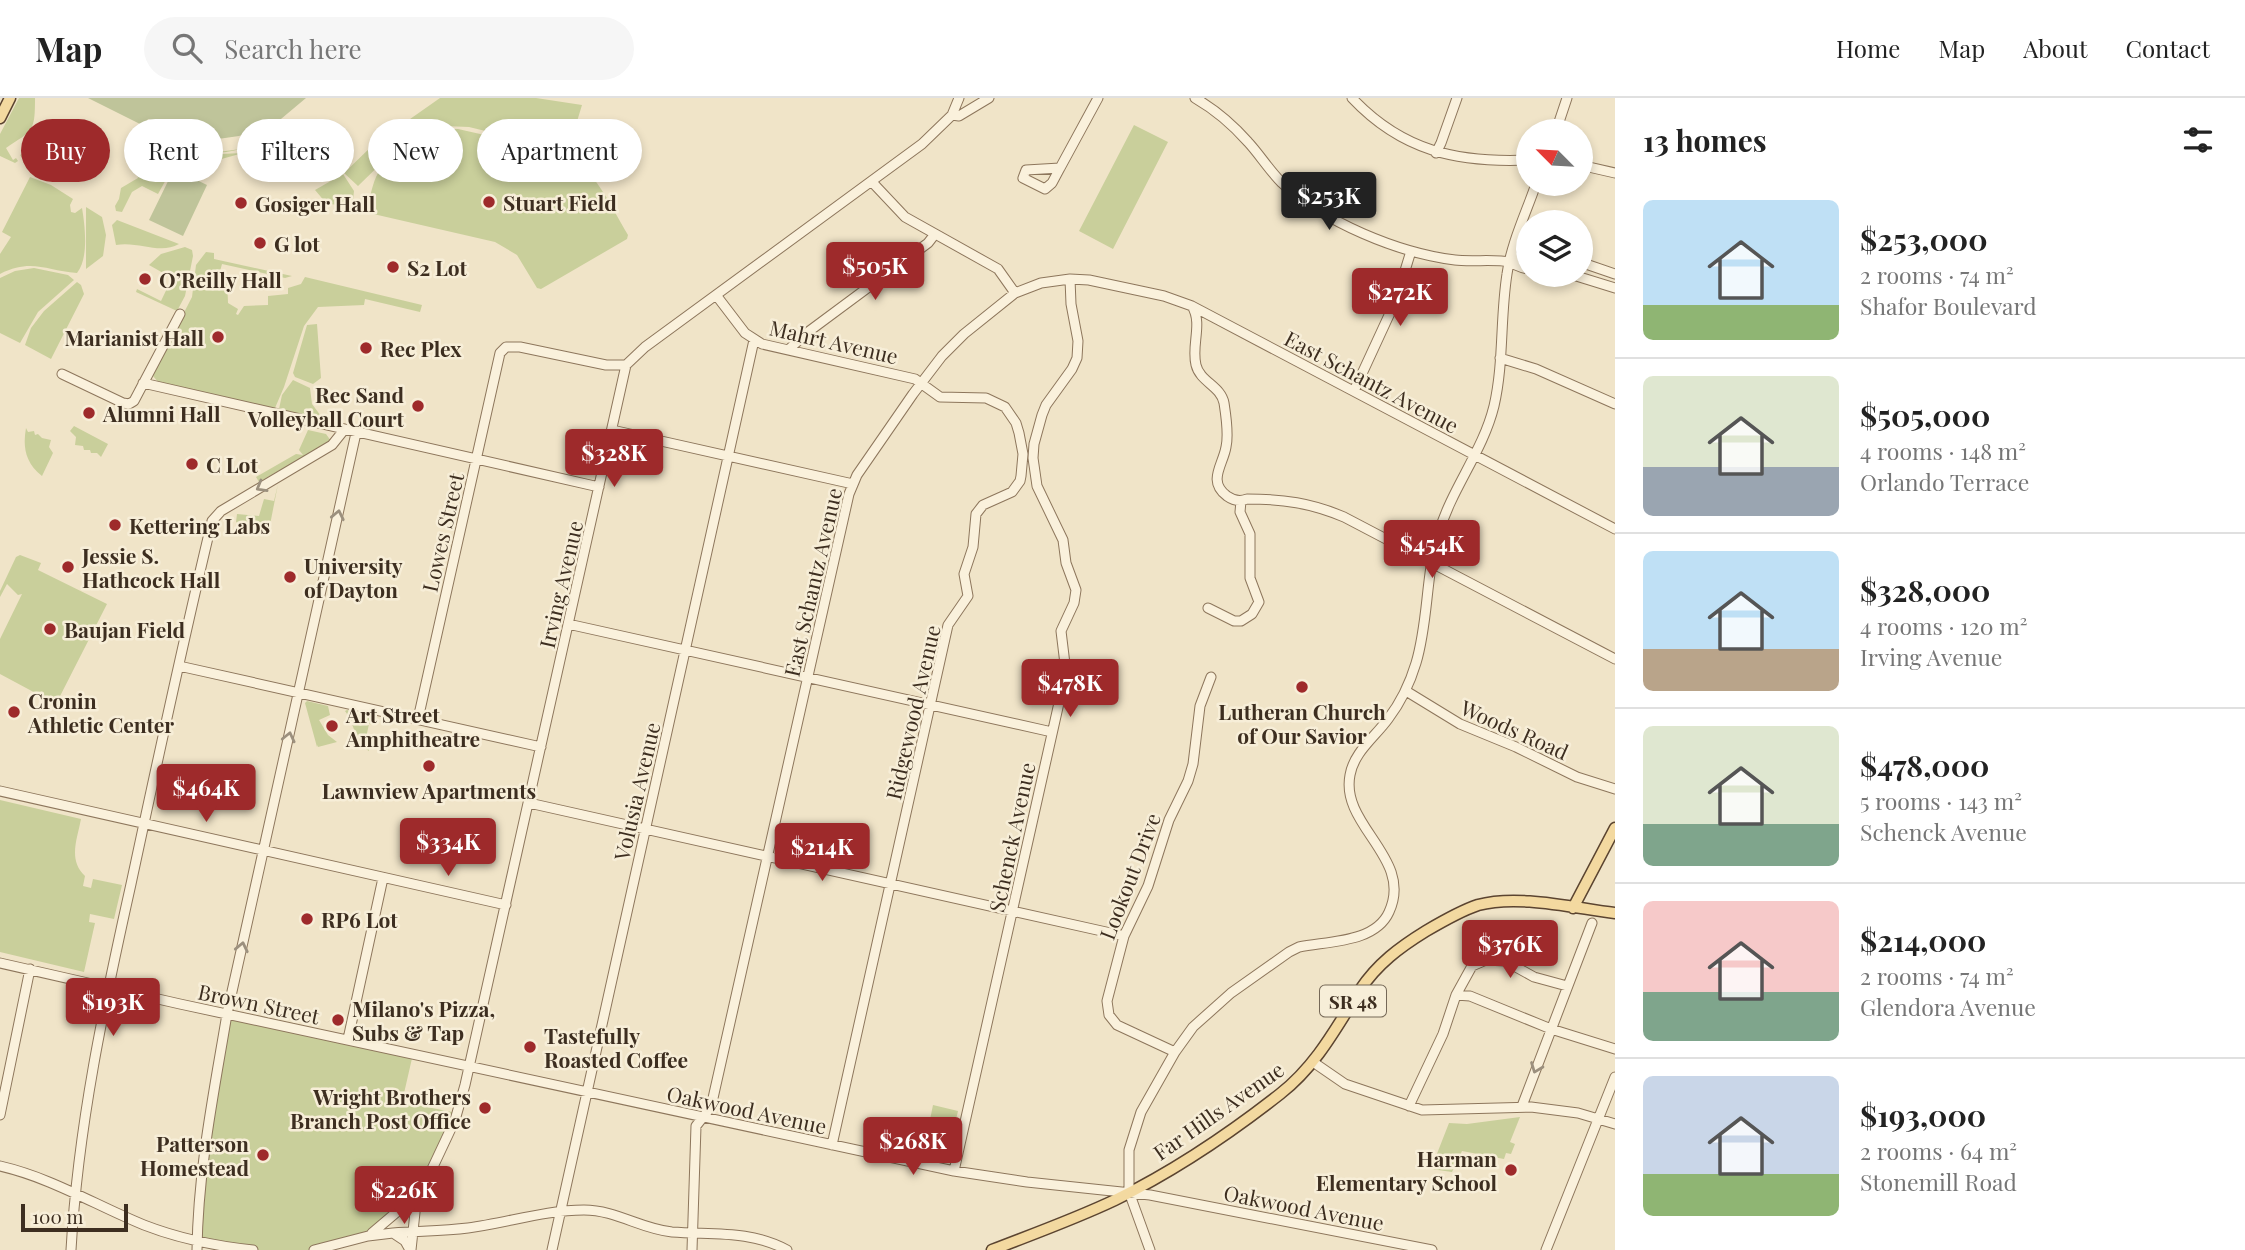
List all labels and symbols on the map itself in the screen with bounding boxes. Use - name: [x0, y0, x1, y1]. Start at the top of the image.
- north arrow: [1516, 119, 1592, 196]
- pin: $253K: [1280, 172, 1378, 232]
- place label: Stuart Field: [503, 188, 617, 216]
- place label: Gosiger Hall: [255, 189, 376, 217]
- marker: Stuart Field: [481, 194, 497, 210]
- marker: Gosiger Hall: [233, 195, 249, 211]
- place label: G lot: [274, 229, 320, 257]
- marker: G lot: [252, 235, 268, 251]
- pin: $505K: [826, 242, 924, 302]
- place label: S2 Lot: [407, 253, 468, 281]
- marker: S2 Lot: [385, 259, 401, 275]
- place label: O’Reilly Hall: [159, 265, 282, 293]
- pin: $272K: [1351, 268, 1449, 328]
- marker: O’Reilly Hall: [137, 271, 153, 287]
- street label: Mahrt Avenue: [767, 313, 901, 369]
- place label: Marianist Hall: [64, 323, 204, 351]
- street label: East Schantz Avenue: [1280, 323, 1464, 439]
- marker: Marianist Hall: [210, 329, 226, 345]
- place label: Rec Plex: [380, 334, 462, 362]
- marker: Rec Plex: [358, 340, 374, 356]
- place label: Rec Sand Volleyball Court: [247, 380, 405, 432]
- marker: Rec Sand Volleyball Court: [410, 398, 426, 414]
- place label: Alumni Hall: [102, 399, 221, 427]
- marker: Alumni Hall: [81, 405, 97, 421]
- pin: $328K: [565, 430, 663, 489]
- place label: C Lot: [206, 450, 258, 478]
- marker: C Lot: [184, 456, 200, 472]
- street label: Lowes Street: [415, 469, 469, 594]
- one-way arrow: [256, 479, 269, 492]
- street label: East Schantz Avenue: [777, 485, 847, 679]
- one-way arrow: [330, 509, 345, 521]
- place label: Kettering Labs: [129, 511, 270, 539]
- marker: Kettering Labs: [107, 517, 123, 533]
- street label: Irving Avenue: [532, 517, 588, 651]
- pin: $454K: [1383, 520, 1481, 580]
- place label: Jessie S. Hathcock Hall: [81, 541, 221, 593]
- place label: University of Dayton: [304, 551, 403, 603]
- marker: Jessie S. Hathcock Hall: [60, 559, 76, 575]
- marker: University of Dayton: [282, 569, 298, 585]
- place label: Baujan Field: [64, 615, 186, 643]
- marker: Baujan Field: [42, 621, 58, 637]
- street label: Ridgewood Avenue: [878, 622, 946, 802]
- pin: $478K: [1021, 660, 1119, 719]
- marker: Lutheran Church of Our Savior: [1294, 679, 1310, 695]
- place label: Cronin Athletic Center: [27, 686, 174, 738]
- street label: Woods Road: [1456, 692, 1573, 765]
- place label: Lutheran Church of Our Savior: [1218, 697, 1386, 749]
- place label: Art Street Amphitheatre: [345, 700, 480, 752]
- marker: Cronin Athletic Center: [6, 704, 22, 720]
- marker: Art Street Amphitheatre: [324, 718, 340, 734]
- street label: Volusia Avenue: [606, 719, 666, 864]
- one-way arrow: [280, 731, 295, 743]
- marker: Lawnview Apartments: [421, 758, 437, 774]
- street label: Schenck Avenue: [981, 760, 1041, 914]
- pin: $464K: [157, 764, 255, 824]
- place label: Lawnview Apartments: [322, 776, 536, 804]
- street label: Lookout Drive: [1092, 809, 1166, 943]
- pin: $334K: [399, 818, 497, 878]
- pin: $214K: [773, 824, 871, 883]
- place label: RP6 Lot: [321, 905, 398, 933]
- marker: RP6 Lot: [299, 911, 315, 927]
- pin: $376K: [1461, 920, 1559, 980]
- one-way arrow: [234, 941, 249, 953]
- street label: Brown Street: [196, 976, 323, 1030]
- pin: $193K: [64, 978, 162, 1038]
- road number: SR 48: [1320, 986, 1386, 1016]
- place label: Milano's Pizza, Subs & Tap: [352, 994, 495, 1046]
- marker: Milano's Pizza, Subs & Tap: [330, 1012, 346, 1028]
- place label: Tastefully Roasted Coffee: [544, 1021, 688, 1073]
- marker: Tastefully Roasted Coffee: [522, 1039, 538, 1055]
- street label: Far Hills Avenue: [1147, 1055, 1289, 1165]
- one-way arrow: [1531, 1061, 1545, 1073]
- street label: Oakwood Avenue: [665, 1078, 829, 1140]
- place label: Wright Brothers Branch Post Office: [290, 1082, 471, 1134]
- marker: Wright Brothers Branch Post Office: [477, 1100, 493, 1116]
- pin: $268K: [864, 1118, 962, 1177]
- place label: Patterson Homestead: [140, 1129, 249, 1181]
- place label: Harman Elementary School: [1316, 1144, 1497, 1196]
- marker: Patterson Homestead: [255, 1147, 271, 1163]
- marker: Harman Elementary School: [1503, 1162, 1519, 1178]
- pin: $226K: [355, 1166, 453, 1226]
- street label: Oakwood Avenue: [1222, 1178, 1386, 1236]
- scale bar: [21, 1201, 128, 1233]

